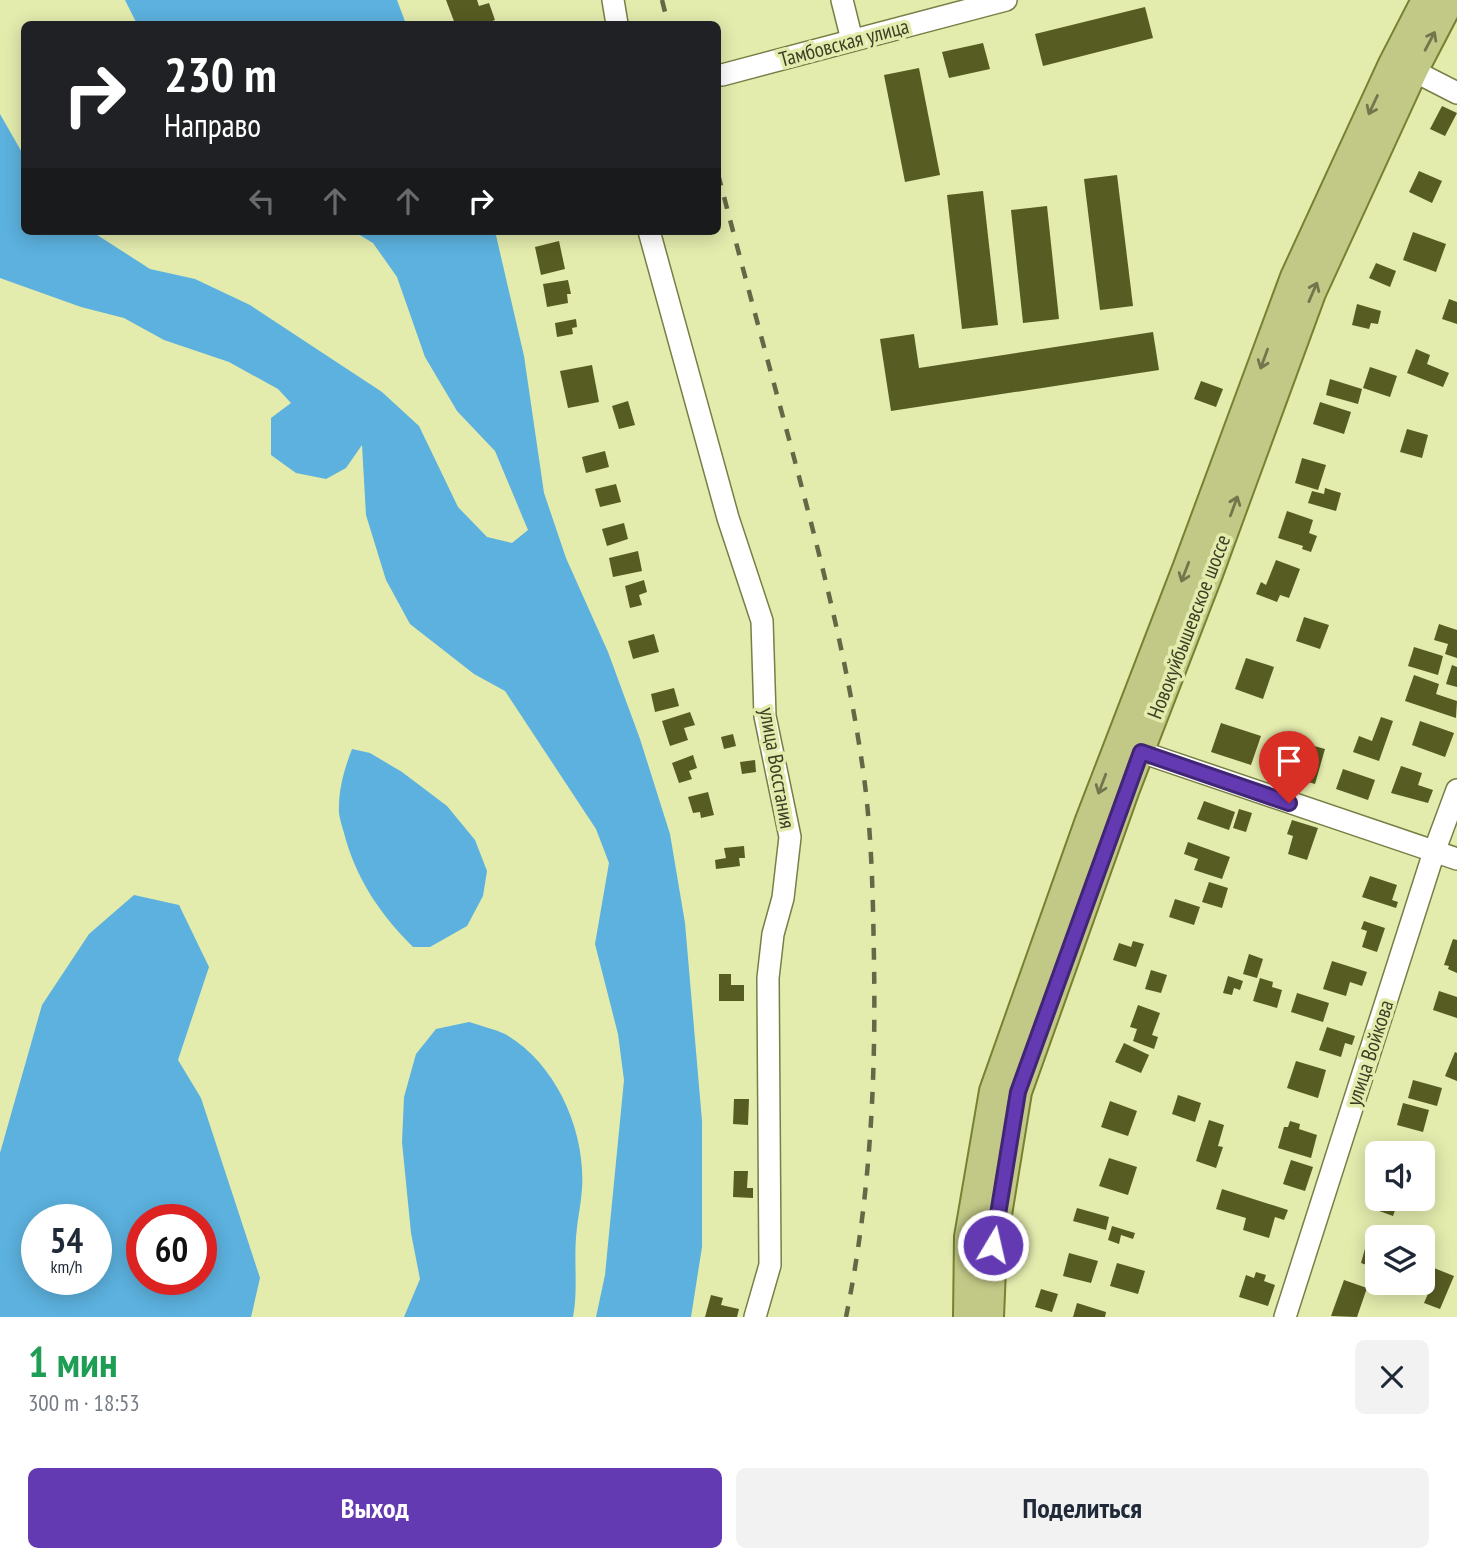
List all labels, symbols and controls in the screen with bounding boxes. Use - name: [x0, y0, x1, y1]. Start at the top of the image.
- street label: Тамбовская улица: [776, 12, 912, 73]
- one-way arrow: [1423, 32, 1437, 52]
- text: 230 m: [164, 42, 277, 106]
- icon: right: [49, 49, 140, 140]
- one-way arrow: [1366, 94, 1379, 115]
- text: Направо: [164, 104, 261, 146]
- icon: left: [243, 182, 281, 220]
- icon: ahead: [316, 182, 354, 220]
- icon: ahead: [389, 182, 427, 220]
- icon: right: [462, 182, 500, 220]
- one-way arrow: [1307, 282, 1320, 304]
- one-way arrow: [1257, 347, 1269, 369]
- one-way arrow: [1229, 495, 1242, 517]
- street label: Новокуйбышевское шоссе: [1141, 531, 1236, 723]
- one-way arrow: [1177, 561, 1190, 583]
- street label: улица Восстания: [754, 705, 801, 831]
- pin: [1259, 731, 1319, 803]
- icon: arrive: [1270, 742, 1308, 780]
- one-way arrow: [1095, 773, 1108, 795]
- street label: улица Войкова: [1340, 997, 1399, 1109]
- map controls: [1365, 1141, 1435, 1295]
- button: sound: [1365, 1141, 1435, 1211]
- speed limit sign: 60: [126, 1204, 217, 1295]
- position arrow: [956, 1208, 1030, 1282]
- text: 54: [50, 1217, 83, 1263]
- button: layers: [1365, 1225, 1435, 1295]
- text: km/h: [51, 1255, 82, 1278]
- text: 1 мин: [28, 1334, 118, 1389]
- button: close: [1355, 1340, 1429, 1414]
- text: 300 m · 18:53: [28, 1388, 140, 1417]
- button: Выход: [28, 1468, 722, 1548]
- button: Поделиться: [736, 1468, 1429, 1548]

